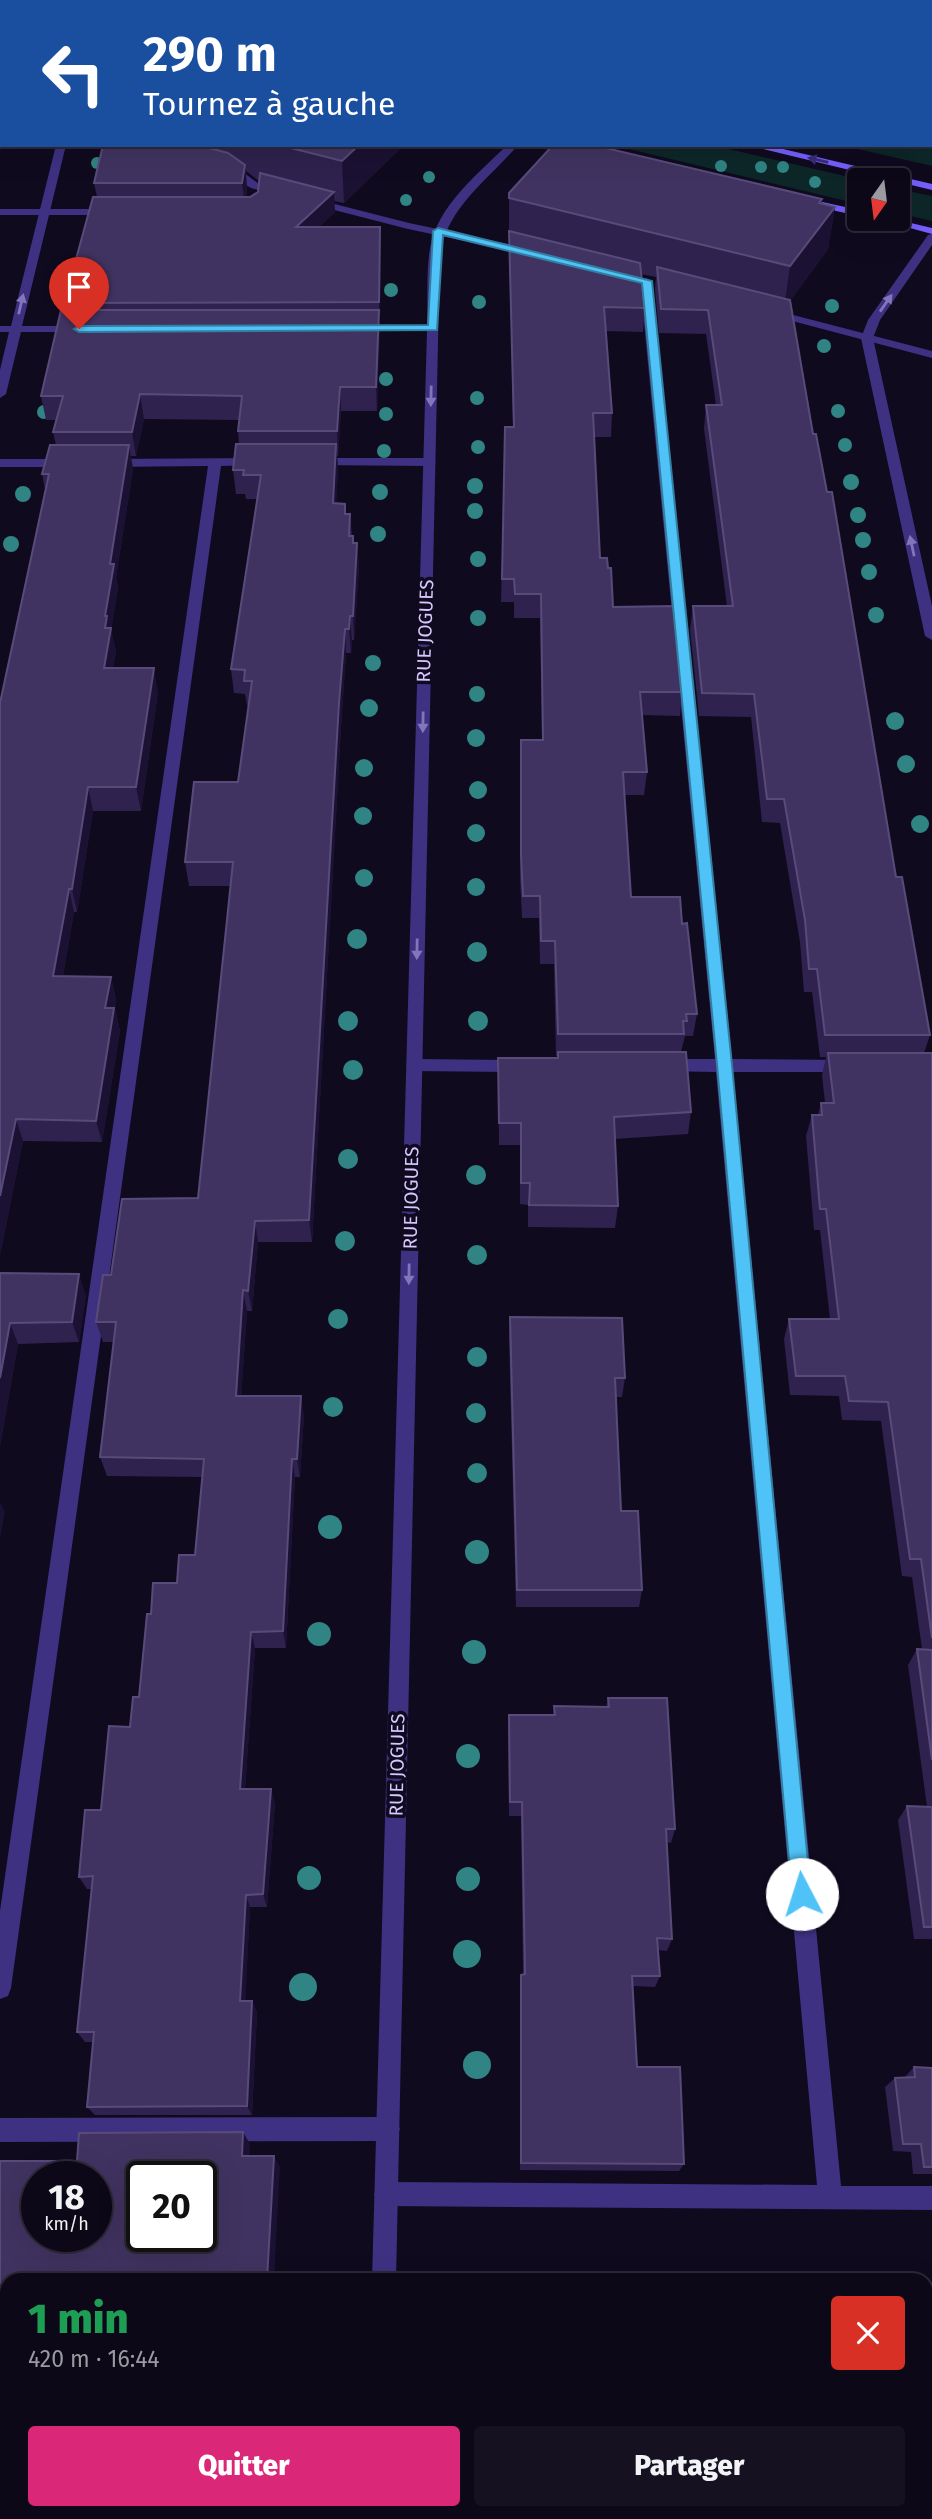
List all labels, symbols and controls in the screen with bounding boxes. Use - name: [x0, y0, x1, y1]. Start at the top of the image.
- text: 290 m: [143, 25, 277, 84]
- icon: left: [28, 28, 119, 119]
- text: Tournez à gauche: [143, 85, 395, 123]
- one-way arrow: [807, 155, 829, 166]
- north arrow: [847, 168, 910, 231]
- map controls: [847, 168, 910, 231]
- pin: [49, 257, 109, 329]
- icon: arrive: [60, 268, 98, 306]
- one-way arrow: [16, 293, 27, 315]
- one-way arrow: [878, 294, 892, 312]
- one-way arrow: [426, 385, 437, 407]
- one-way arrow: [907, 535, 918, 557]
- street label: RUE JOGUES: [412, 579, 438, 683]
- one-way arrow: [417, 711, 429, 733]
- one-way arrow: [412, 938, 423, 960]
- street label: RUE JOGUES: [399, 1146, 423, 1250]
- one-way arrow: [403, 1264, 415, 1286]
- street label: RUE JOGUES: [385, 1713, 409, 1817]
- position arrow: [765, 1857, 839, 1931]
- speed limit sign: 20: [126, 2161, 217, 2252]
- text: 18: [48, 2176, 85, 2218]
- text: km/h: [44, 2213, 89, 2235]
- text: 1 min: [28, 2294, 129, 2344]
- button: close: [831, 2296, 905, 2370]
- text: 420 m · 16:44: [28, 2345, 160, 2373]
- button: Quitter: [28, 2426, 460, 2506]
- button: Partager: [474, 2426, 905, 2506]

